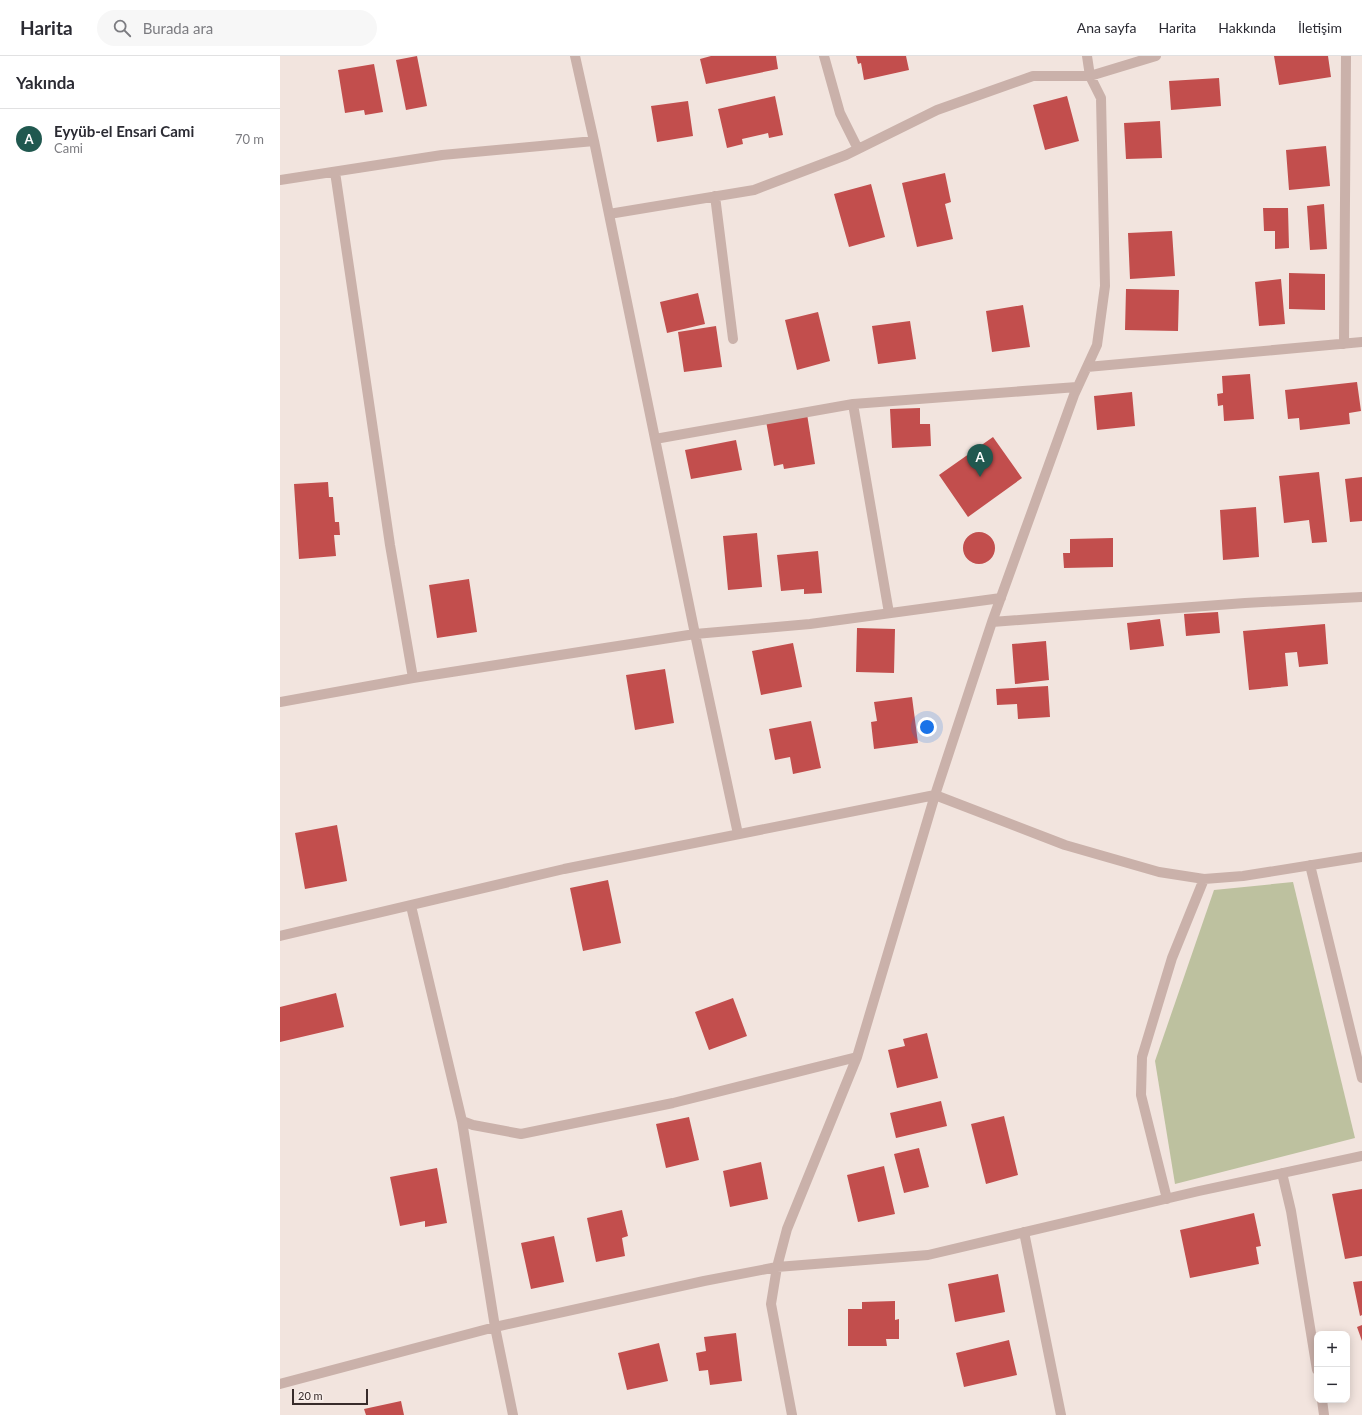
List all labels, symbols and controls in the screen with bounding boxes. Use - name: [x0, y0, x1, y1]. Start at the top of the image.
- search box: [97, 10, 377, 46]
- text: Harita: [20, 16, 73, 39]
- icon: search: [111, 17, 133, 39]
- text: Burada ara: [143, 19, 213, 37]
- text: Ana sayfa: [1077, 19, 1136, 36]
- text: Harita: [1158, 19, 1196, 36]
- text: Hakkında: [1218, 19, 1276, 36]
- text: İletişim: [1298, 19, 1342, 36]
- text: Yakında: [16, 72, 75, 93]
- text: Eyyüb-el Ensari Cami: [54, 122, 194, 140]
- text: A: [24, 131, 34, 147]
- text: 70 m: [235, 131, 264, 147]
- text: Cami: [54, 140, 83, 156]
- pin: A: [967, 444, 993, 477]
- your location: [917, 717, 937, 737]
- map controls: [1314, 1331, 1350, 1403]
- button: +: [1314, 1331, 1350, 1367]
- button: −: [1314, 1367, 1350, 1403]
- scale bar: [292, 1387, 368, 1406]
- text: 20 m: [298, 1389, 323, 1402]

